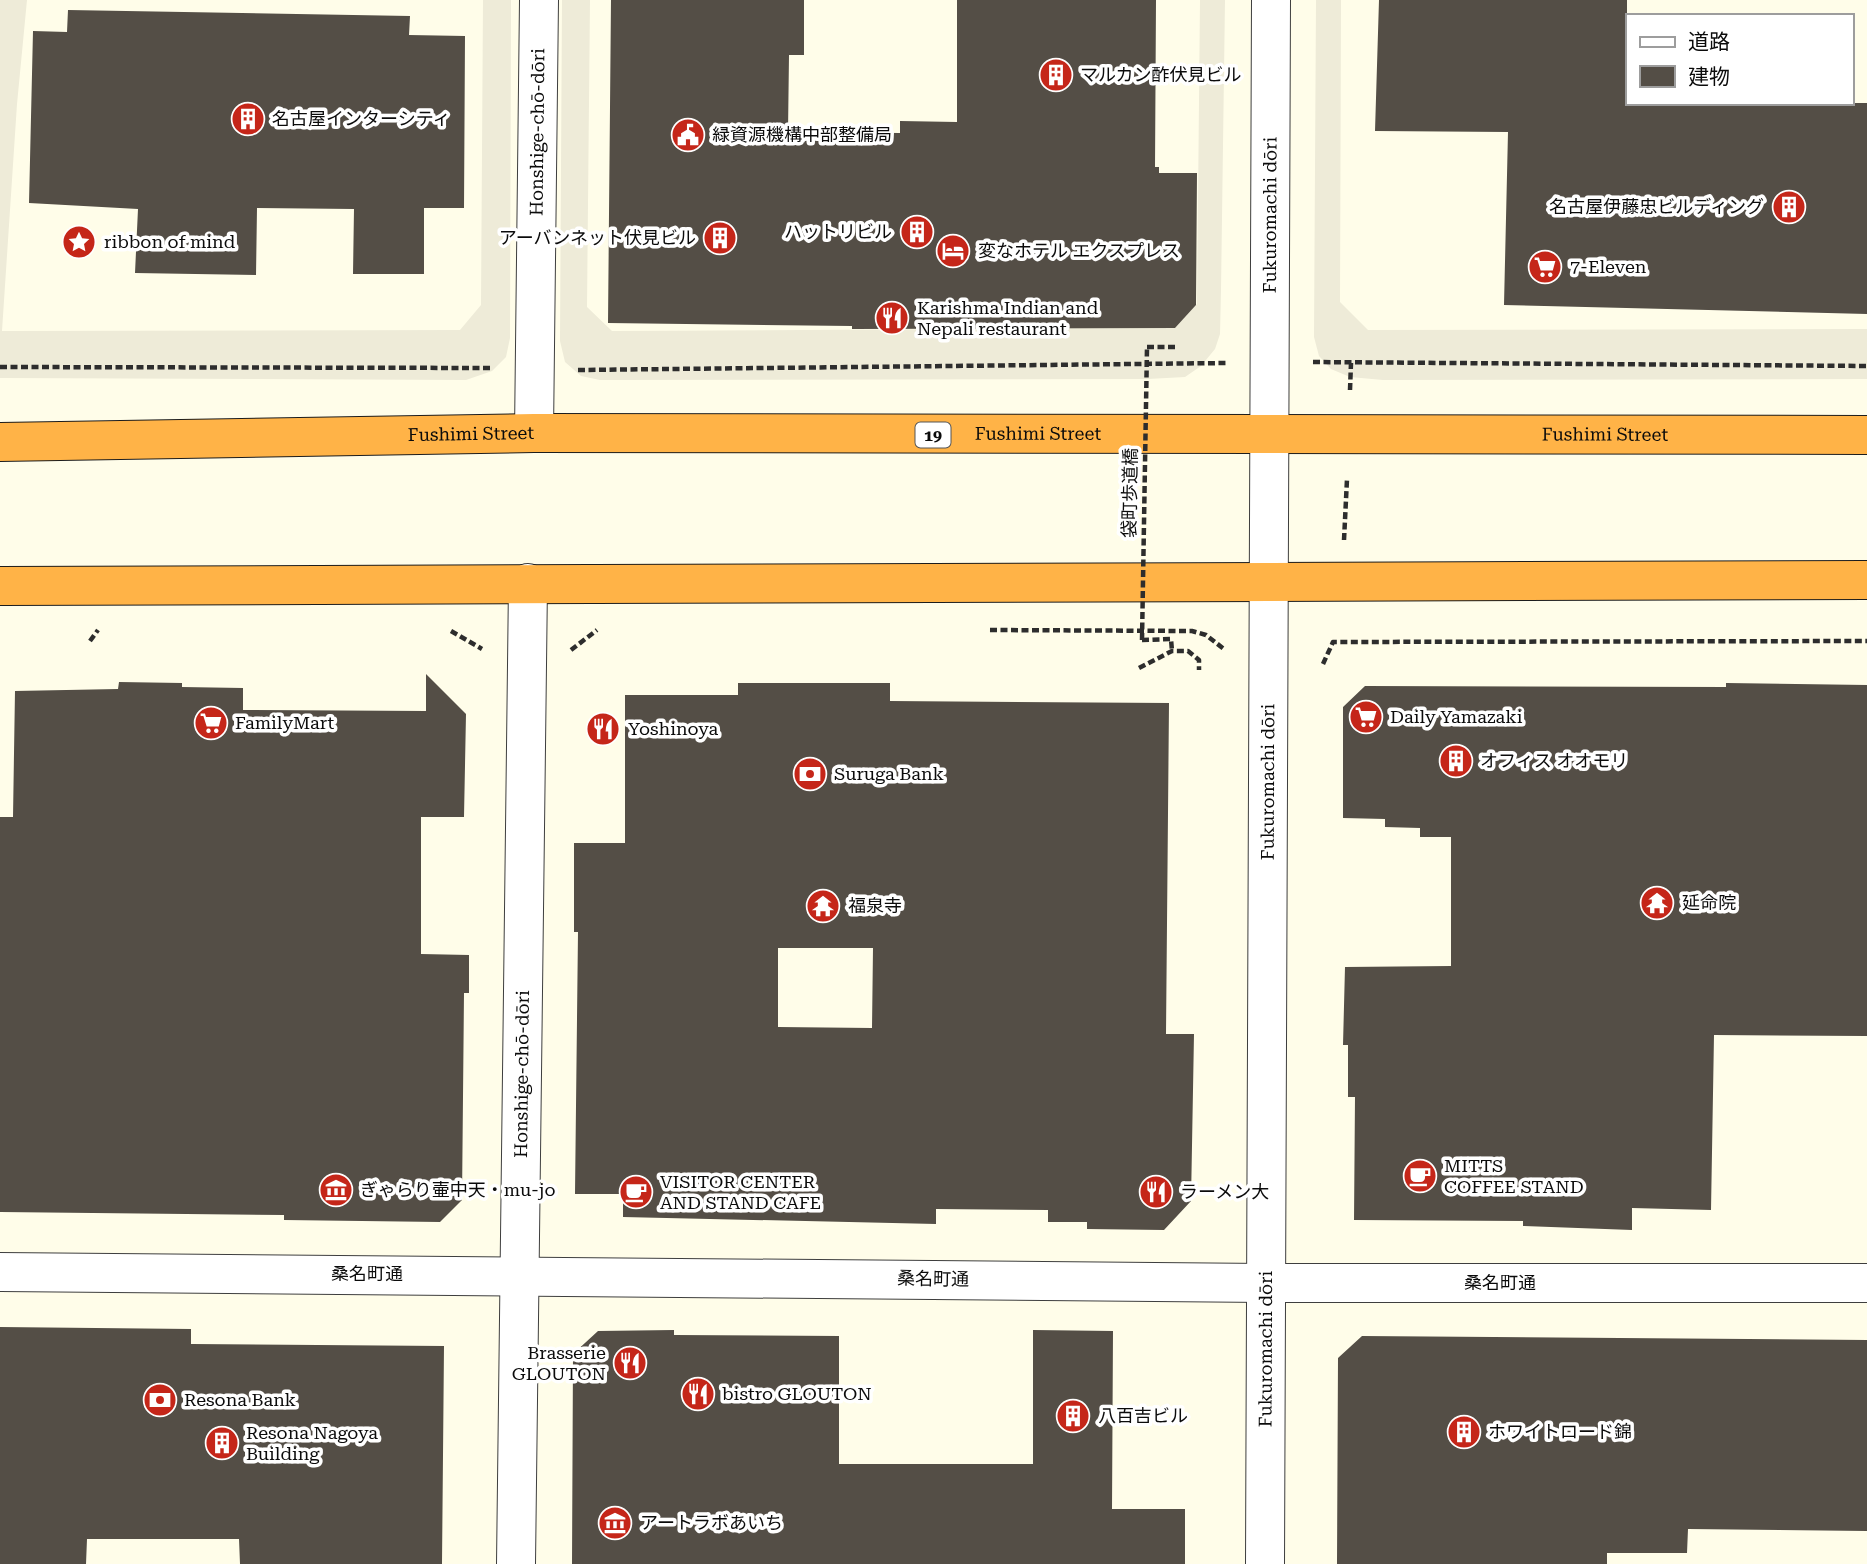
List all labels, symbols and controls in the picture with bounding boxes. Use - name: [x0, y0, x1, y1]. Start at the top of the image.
- legend: [1626, 14, 1853, 105]
- text: 道路: [1688, 30, 1730, 54]
- street label: Honshige-chō-dōri: [526, 48, 548, 216]
- building icon: マルカン酢伏見ビル: [1037, 56, 1075, 94]
- place label: マルカン酢伏見ビル: [1080, 64, 1241, 85]
- text: 建物: [1688, 65, 1730, 89]
- building icon: 名古屋インターシティ: [229, 100, 267, 138]
- place label: 名古屋インターシティ: [272, 108, 451, 129]
- public building icon: 緑資源機構中部整備局: [669, 116, 707, 154]
- place label: 緑資源機構中部整備局: [712, 124, 892, 145]
- street label: Fukuromachi dōri: [1259, 136, 1280, 293]
- building icon: 名古屋伊藤忠ビルディング: [1770, 188, 1808, 226]
- place label: 名古屋伊藤忠ビルディング: [1549, 196, 1764, 217]
- building icon: ハットリビル: [898, 213, 936, 251]
- building icon: アーバンネット伏見ビル: [701, 219, 739, 257]
- place label: ハットリビル: [784, 221, 892, 242]
- place icon: ribbon of mind: [60, 223, 98, 261]
- place label: アーバンネット伏見ビル: [499, 227, 696, 248]
- place label: ribbon of mind: [104, 231, 236, 252]
- hotel icon: 変なホテル エクスプレス: [934, 232, 972, 270]
- place label: 変なホテル エクスプレス: [978, 240, 1180, 261]
- supermarket icon: 7-Eleven: [1526, 248, 1564, 286]
- place label: 7-Eleven: [1570, 256, 1647, 277]
- place label: Karishma Indian and Nepali restaurant: [917, 297, 1099, 339]
- restaurant icon: Karishma Indian and Nepali restaurant: [873, 299, 911, 337]
- street label: Fushimi Street: [408, 422, 535, 445]
- road number: 19: [916, 422, 950, 448]
- street label: Fushimi Street: [975, 423, 1101, 444]
- street label: Fushimi Street: [1542, 424, 1668, 445]
- street label: 袋町歩道橋: [1118, 448, 1141, 538]
- supermarket icon: Daily Yamazaki: [1347, 698, 1385, 736]
- street label: Fukuromachi dōri: [1257, 703, 1278, 860]
- supermarket icon: FamilyMart: [192, 704, 230, 742]
- place label: Daily Yamazaki: [1390, 706, 1523, 727]
- restaurant icon: Yoshinoya: [584, 710, 622, 748]
- place label: FamilyMart: [235, 712, 334, 733]
- place label: Yoshinoya: [628, 718, 718, 739]
- building icon: オフィス オオモリ: [1437, 742, 1475, 780]
- place label: オフィス オオモリ: [1480, 750, 1628, 771]
- bank icon: Suruga Bank: [791, 755, 829, 793]
- place label: Suruga Bank: [834, 763, 944, 784]
- temple icon: 延命院: [1638, 884, 1676, 922]
- temple icon: 福泉寺: [804, 887, 842, 925]
- place label: 延命院: [1682, 892, 1736, 913]
- place label: 福泉寺: [848, 895, 902, 916]
- street label: Honshige-chō-dōri: [510, 990, 533, 1158]
- place label: MITTS COFFEE STAND: [1444, 1155, 1584, 1197]
- cafe icon: MITTS COFFEE STAND: [1401, 1157, 1439, 1195]
- museum icon: ぎゃらり壷中天・mu-jo: [317, 1171, 355, 1209]
- place label: VISITOR CENTER AND STAND CAFE: [660, 1171, 821, 1213]
- cafe icon: VISITOR CENTER AND STAND CAFE: [617, 1173, 655, 1211]
- restaurant icon: ラーメン大: [1137, 1173, 1175, 1211]
- place label: ぎゃらり壷中天・mu-jo: [360, 1179, 555, 1200]
- place label: ラーメン大: [1180, 1181, 1269, 1202]
- street label: 桑名町通: [331, 1263, 403, 1284]
- street label: 桑名町通: [897, 1267, 969, 1290]
- street label: Fukuromachi dōri: [1255, 1270, 1276, 1427]
- street label: 桑名町通: [1464, 1272, 1536, 1293]
- place label: Brasserie GLOUTON: [512, 1342, 606, 1384]
- restaurant icon: Brasserie GLOUTON: [611, 1344, 649, 1382]
- restaurant icon: bistro GLOUTON: [679, 1375, 717, 1413]
- bank icon: Resona Bank: [141, 1381, 179, 1419]
- place label: bistro GLOUTON: [722, 1383, 872, 1404]
- place label: Resona Bank: [184, 1389, 296, 1410]
- building icon: 八百吉ビル: [1054, 1397, 1092, 1435]
- place label: 八百吉ビル: [1098, 1405, 1188, 1426]
- building icon: ホワイトロード錦: [1445, 1413, 1483, 1451]
- place label: ホワイトロード錦: [1488, 1421, 1632, 1442]
- place label: Resona Nagoya Building: [246, 1422, 378, 1464]
- building icon: Resona Nagoya Building: [203, 1424, 241, 1462]
- museum icon: アートラボあいち: [596, 1504, 634, 1542]
- place label: アートラボあいち: [640, 1512, 783, 1533]

